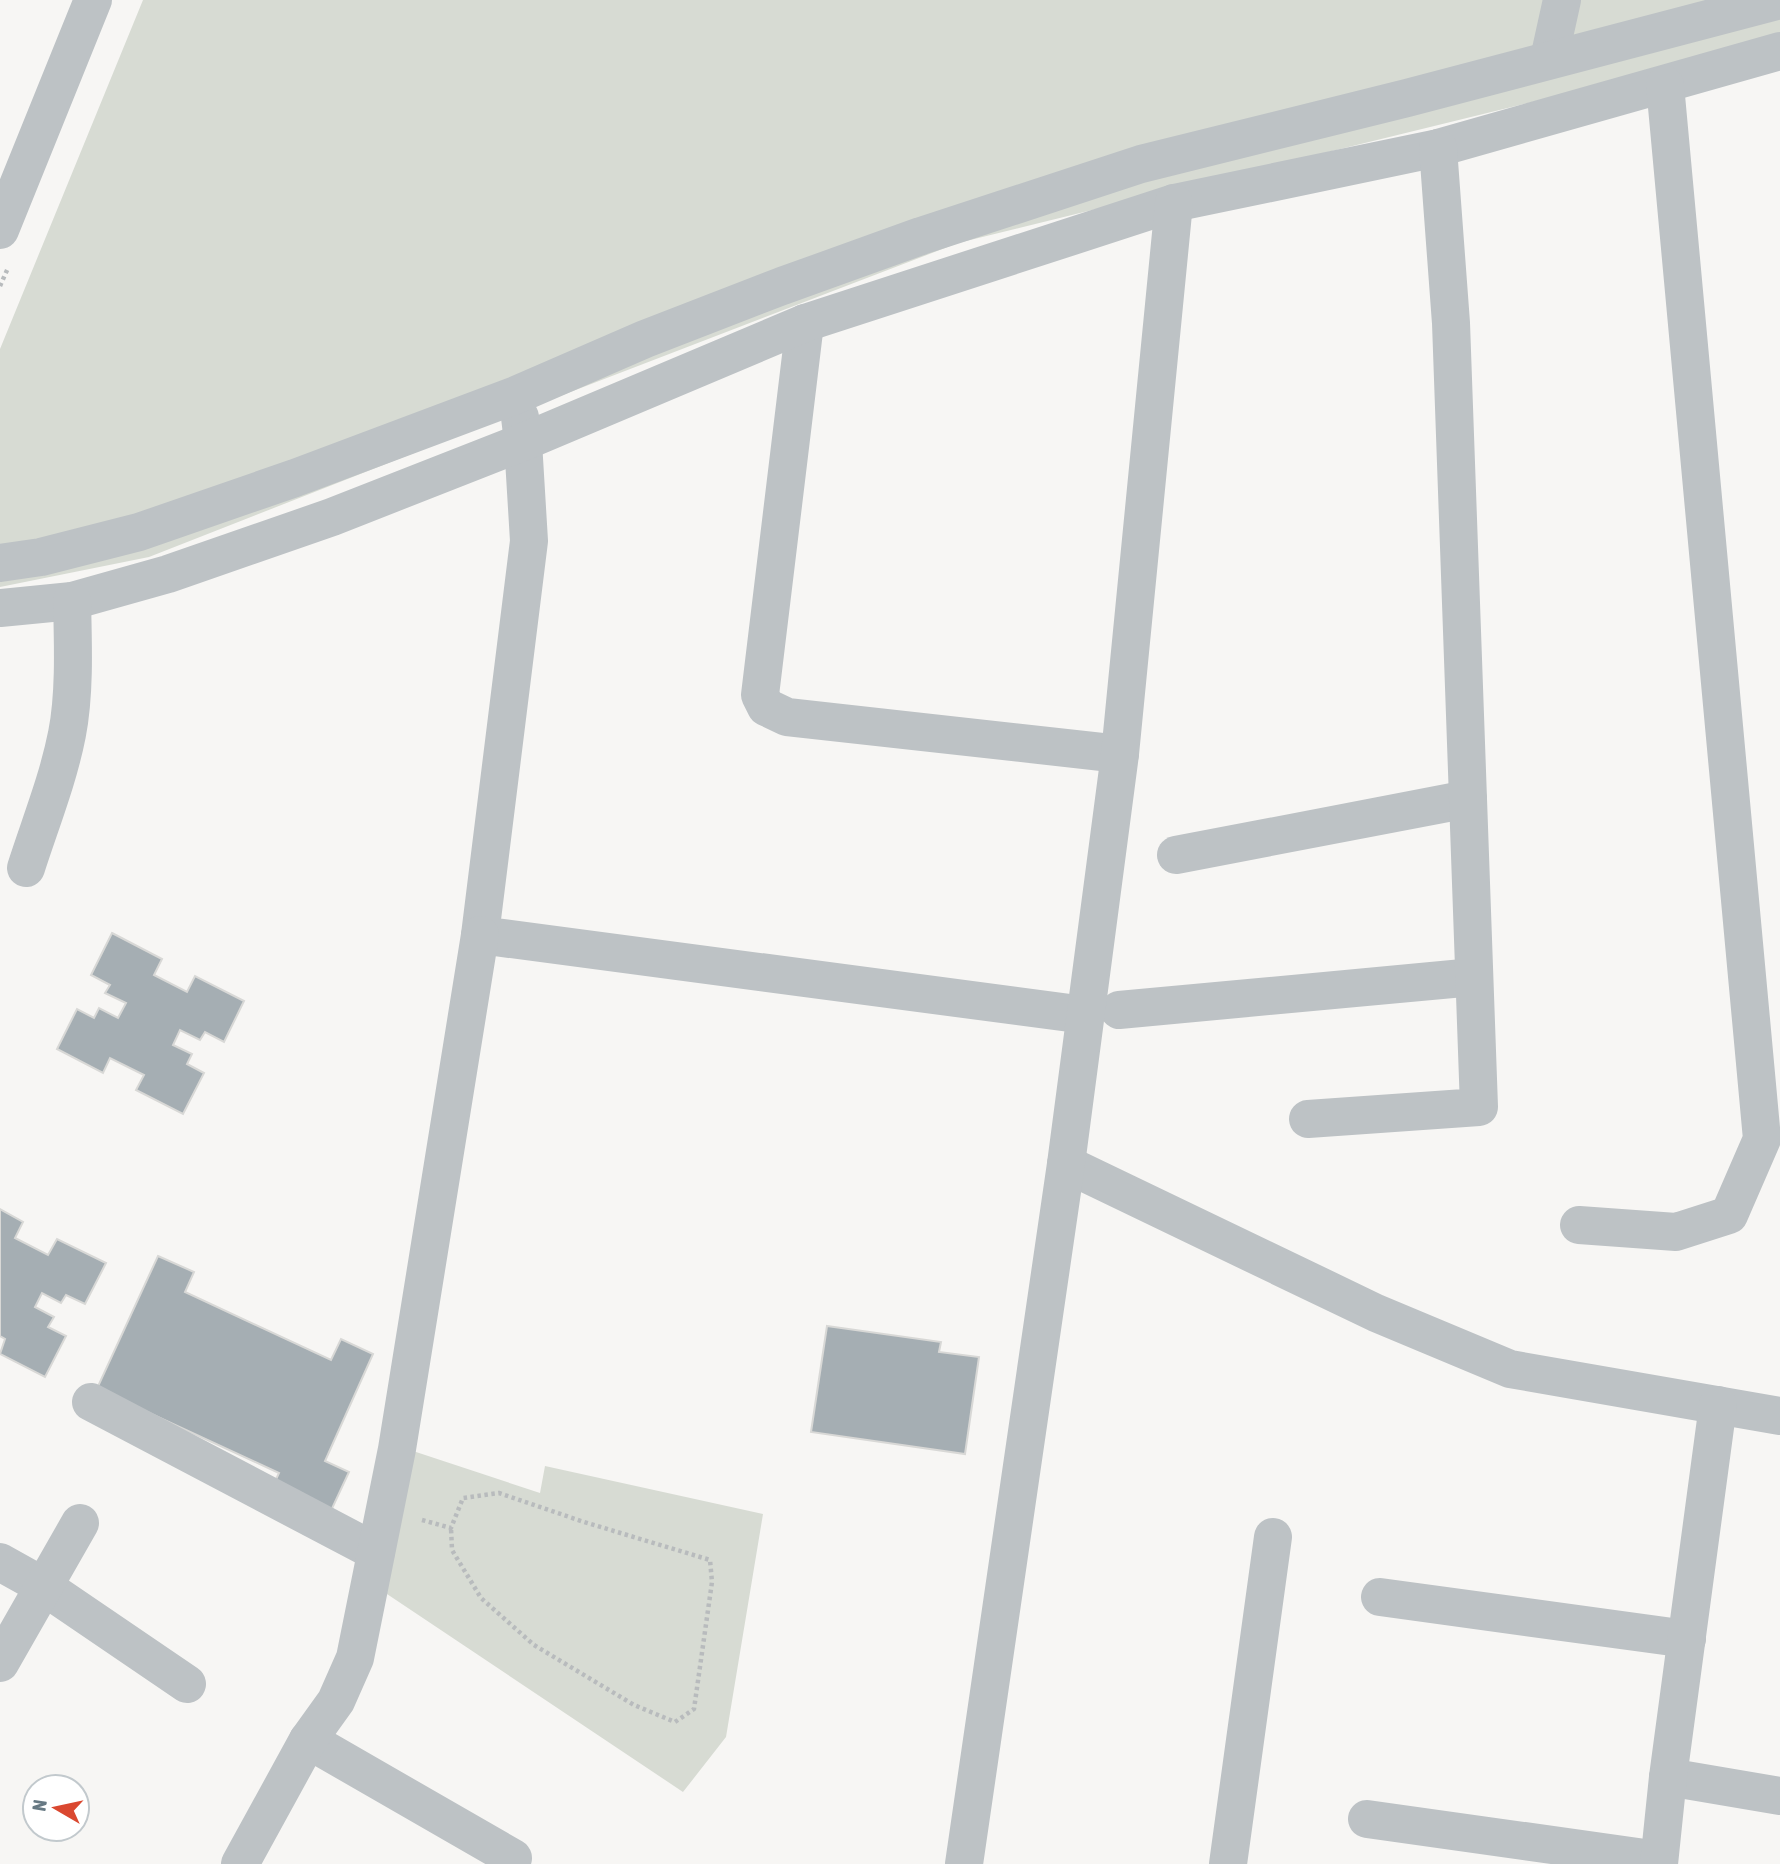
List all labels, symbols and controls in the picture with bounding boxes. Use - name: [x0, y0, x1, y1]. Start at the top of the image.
- north arrow: [21, 1773, 91, 1843]
- text: N: [27, 1798, 51, 1813]

